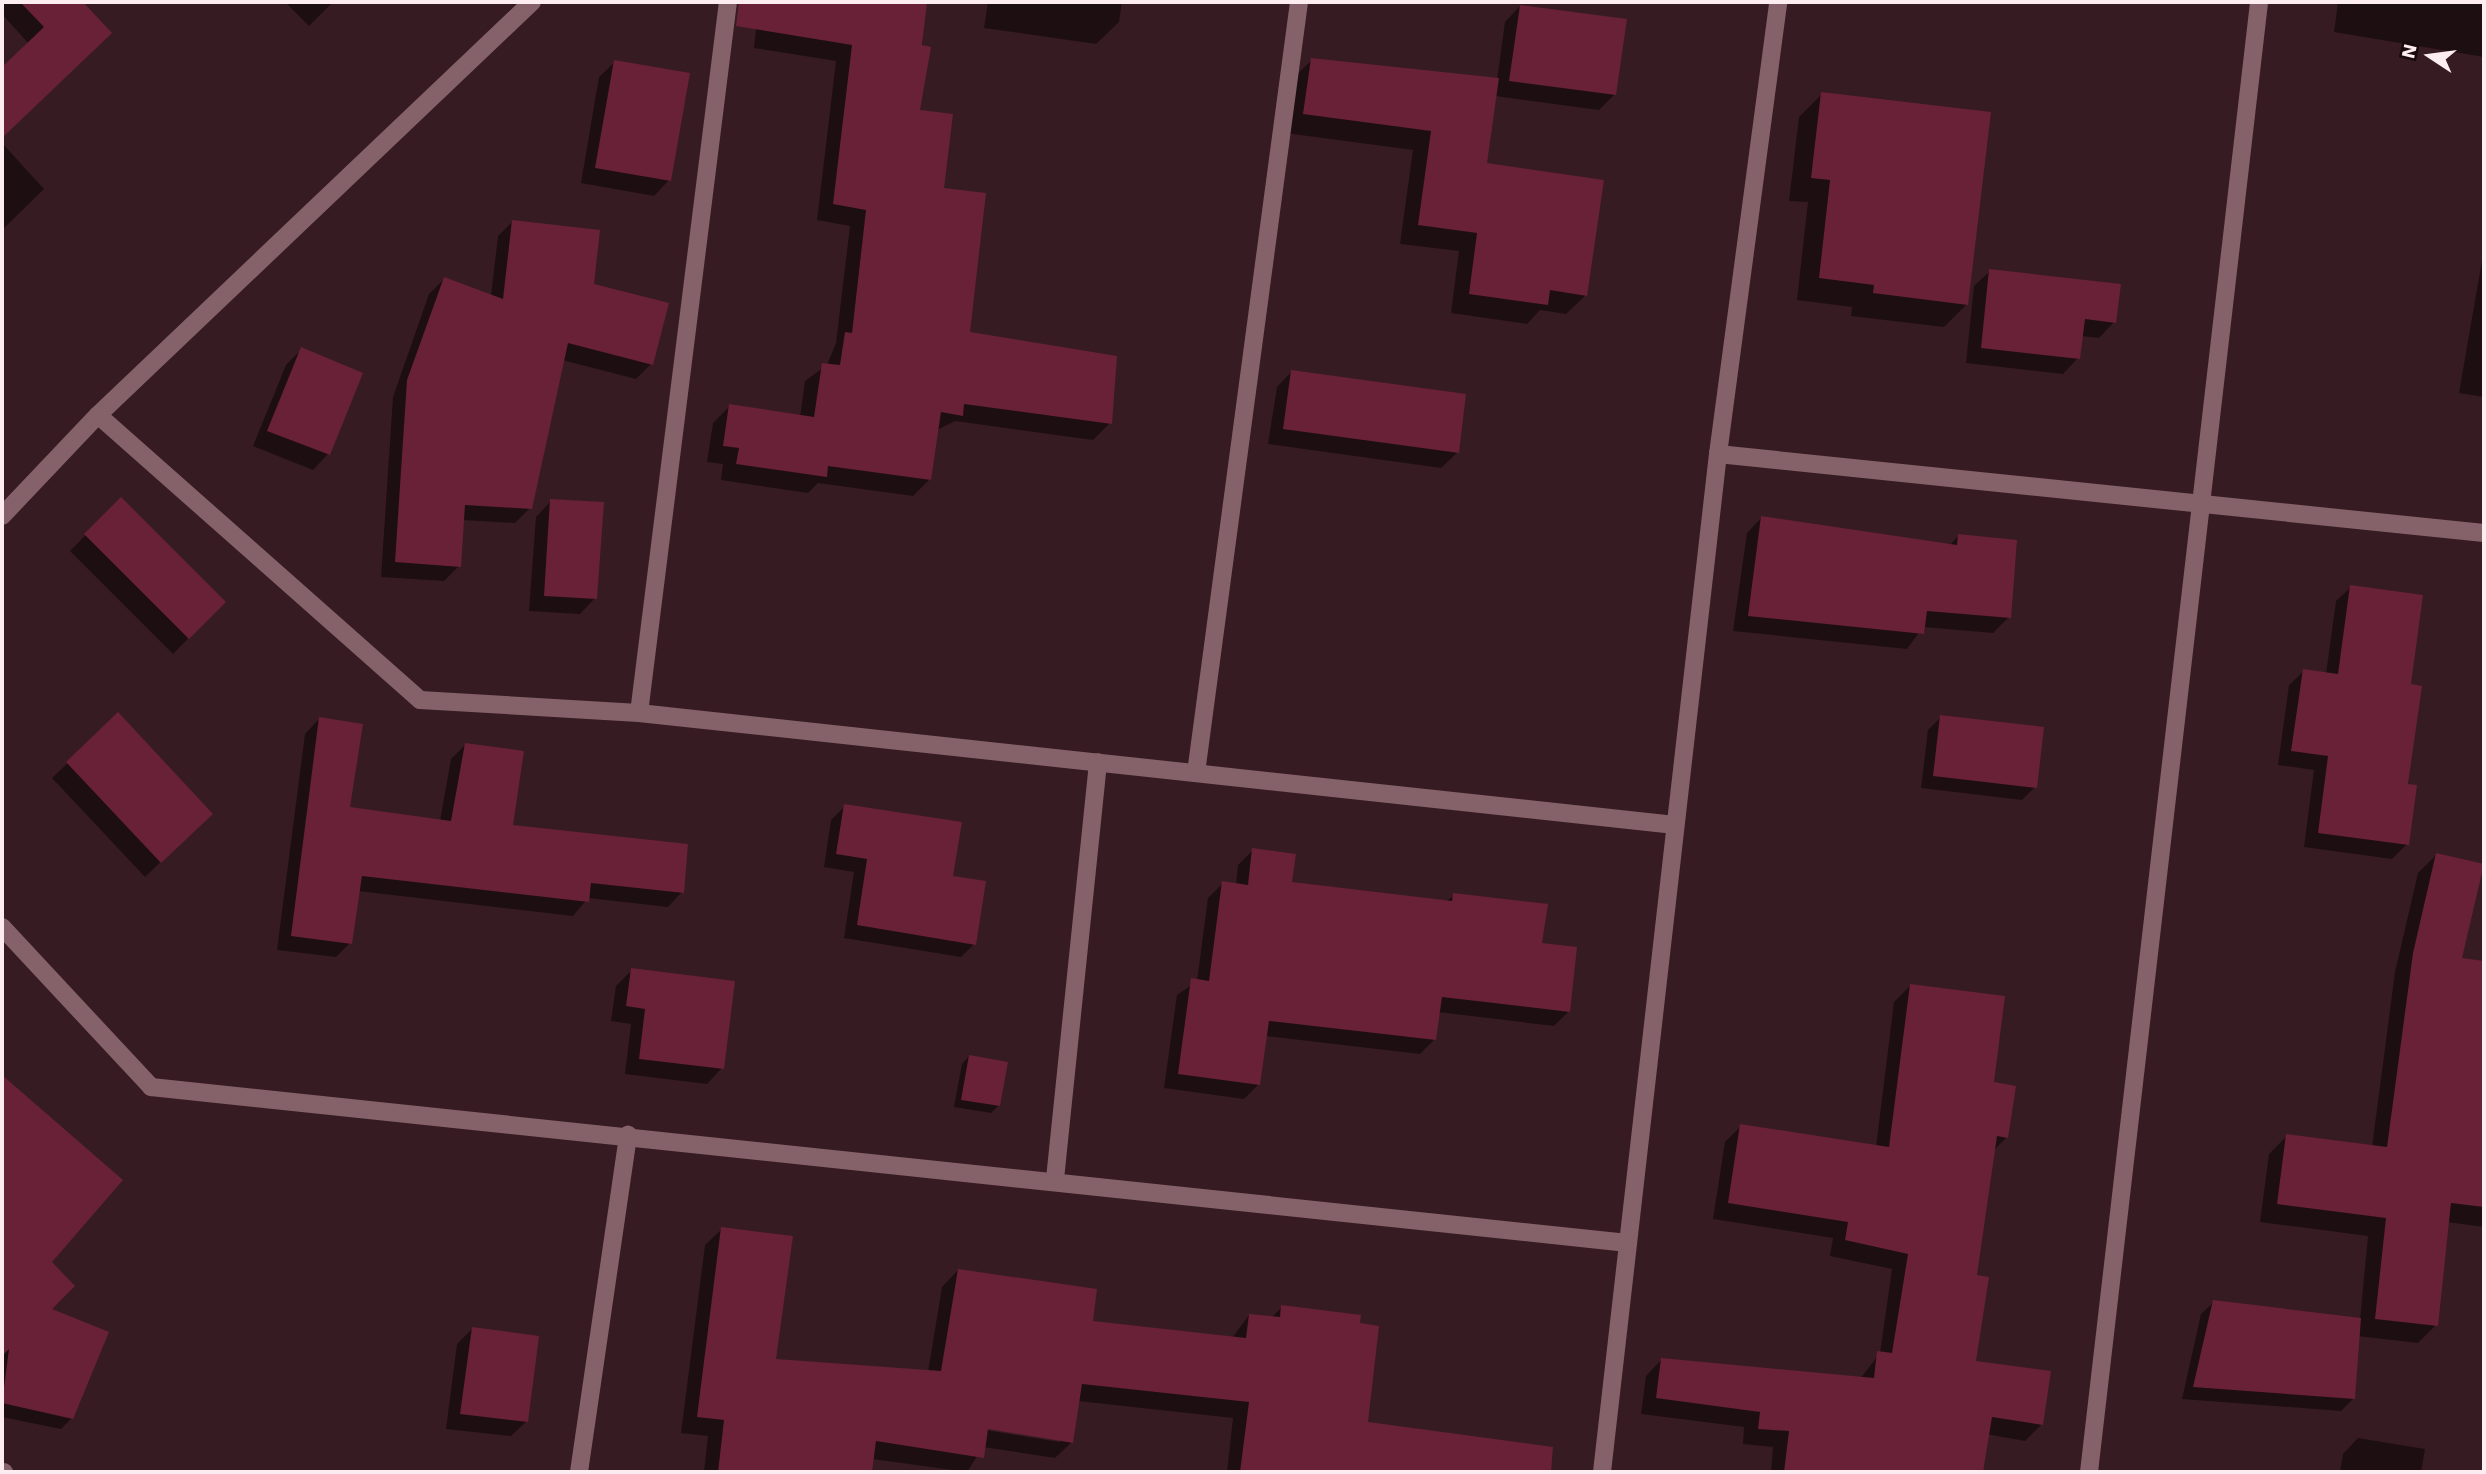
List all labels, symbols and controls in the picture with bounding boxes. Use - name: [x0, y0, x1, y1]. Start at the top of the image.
- north arrow: [2395, 21, 2465, 91]
- text: N: [2396, 42, 2422, 61]

